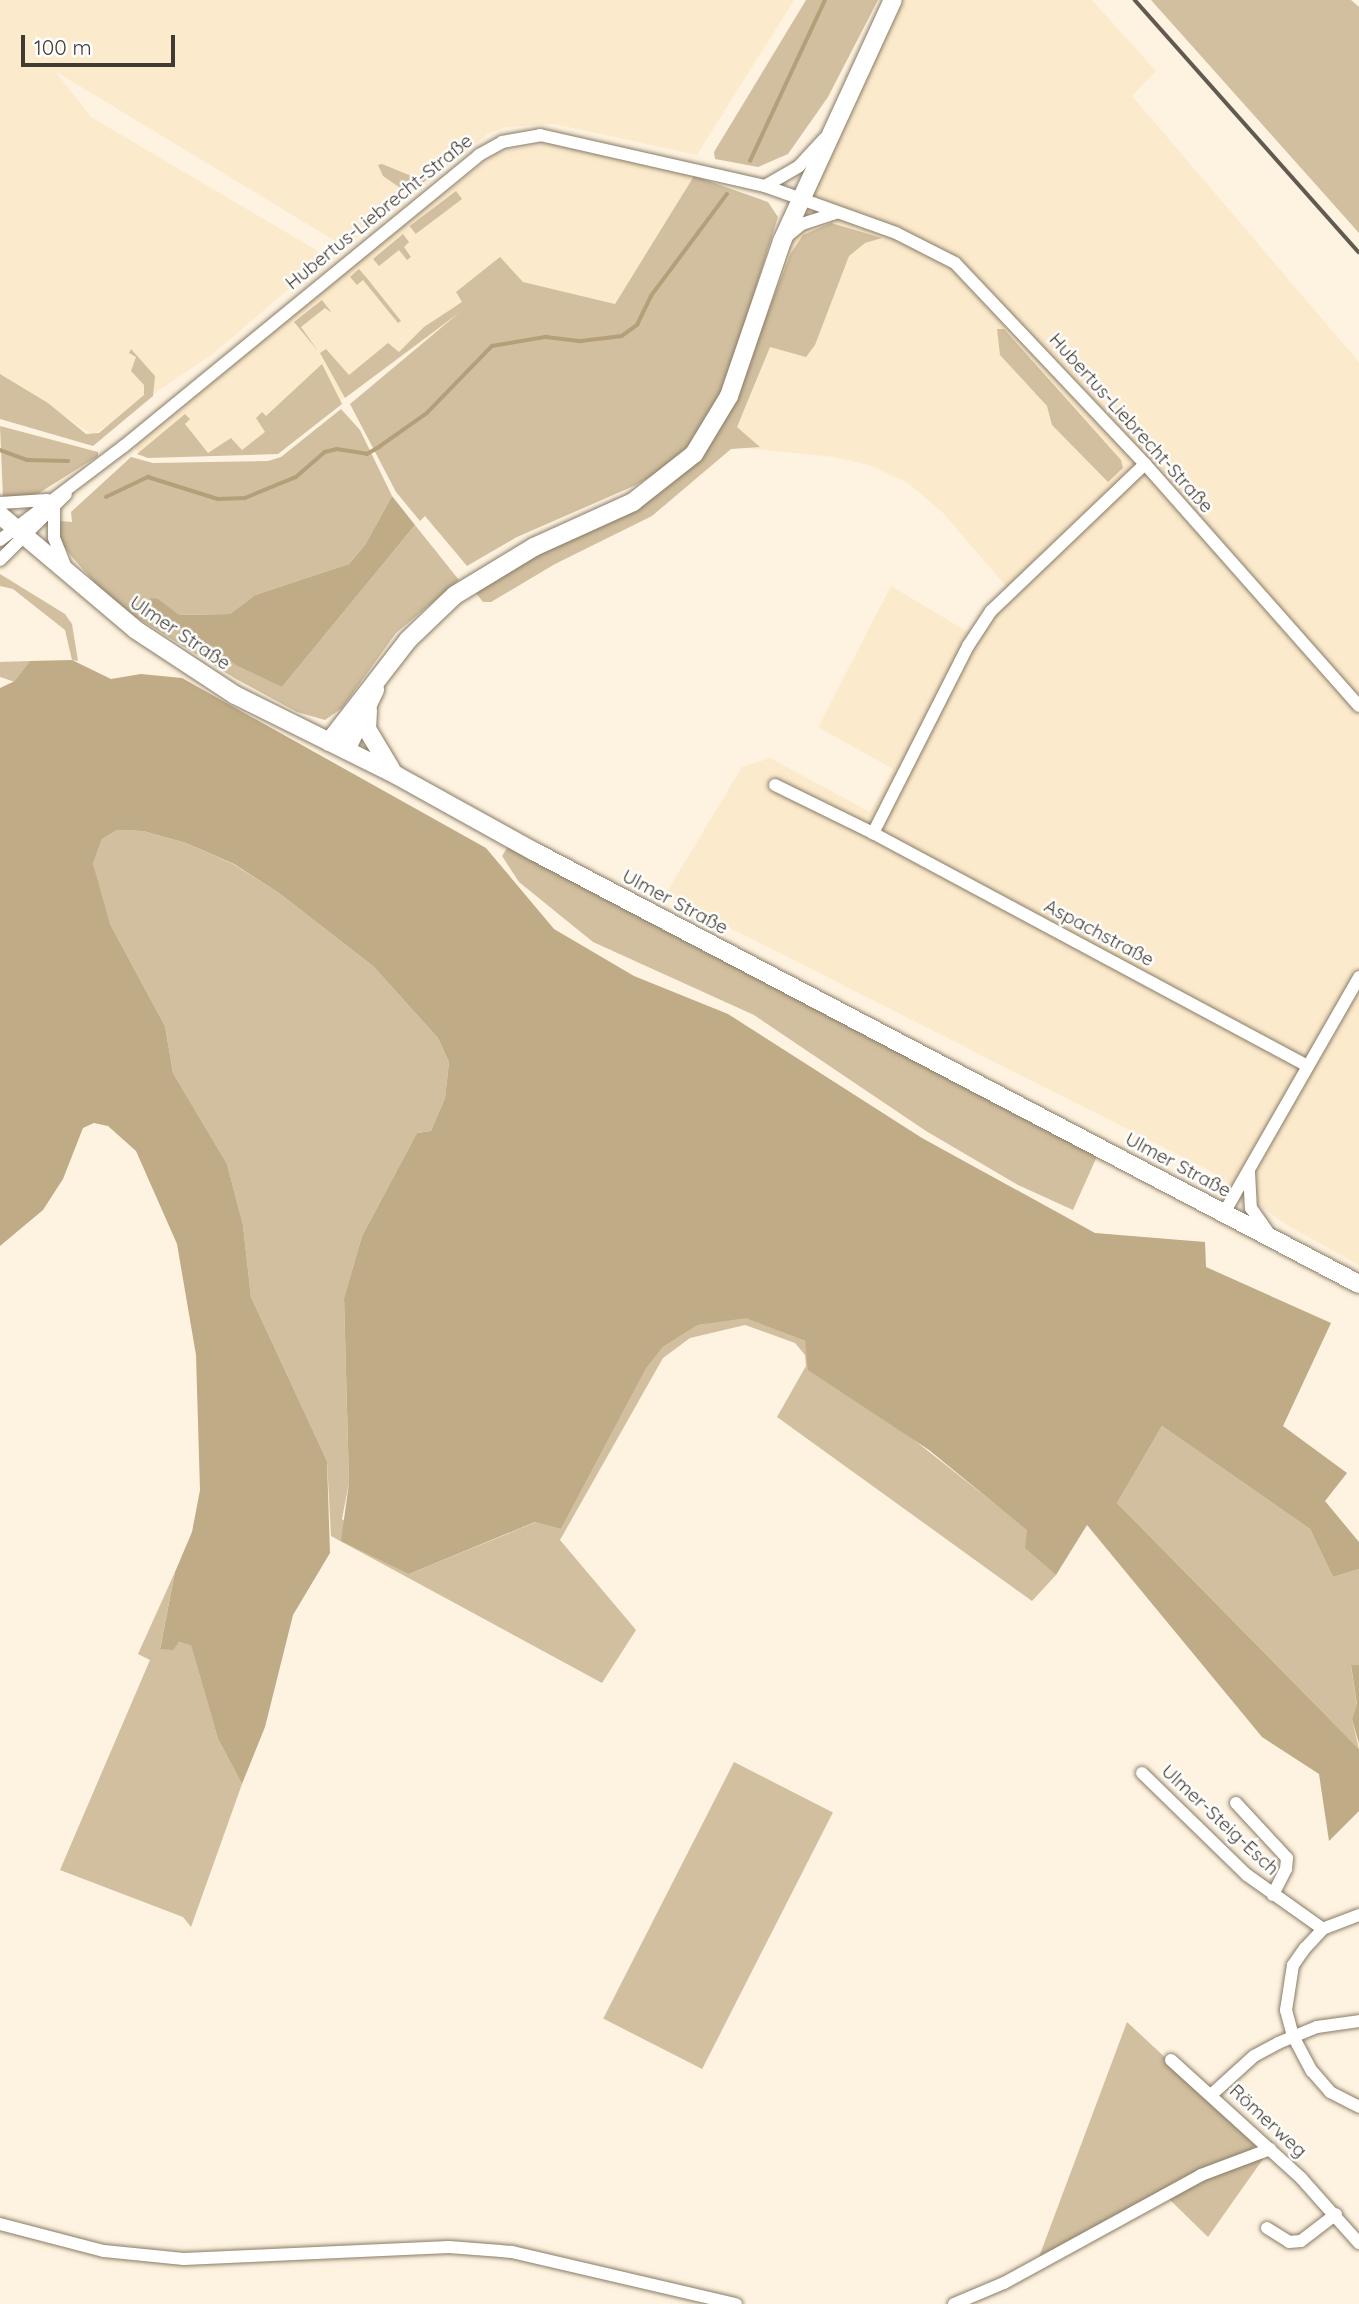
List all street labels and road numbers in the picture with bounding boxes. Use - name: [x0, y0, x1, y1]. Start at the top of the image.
- street label: Hubertus-Liebrecht-Straße: [281, 129, 477, 295]
- street label: Hubertus-Liebrecht-Straße: [1044, 328, 1218, 518]
- street label: Ulmer Straße: [125, 591, 235, 675]
- street label: Ulmer Straße: [618, 865, 732, 939]
- street label: Aspachstraße: [1040, 895, 1158, 971]
- street label: Ulmer Straße: [1121, 1128, 1235, 1202]
- street label: Ulmer-Steig-Esch: [1157, 1760, 1283, 1880]
- street label: Römerweg: [1225, 2079, 1311, 2163]

